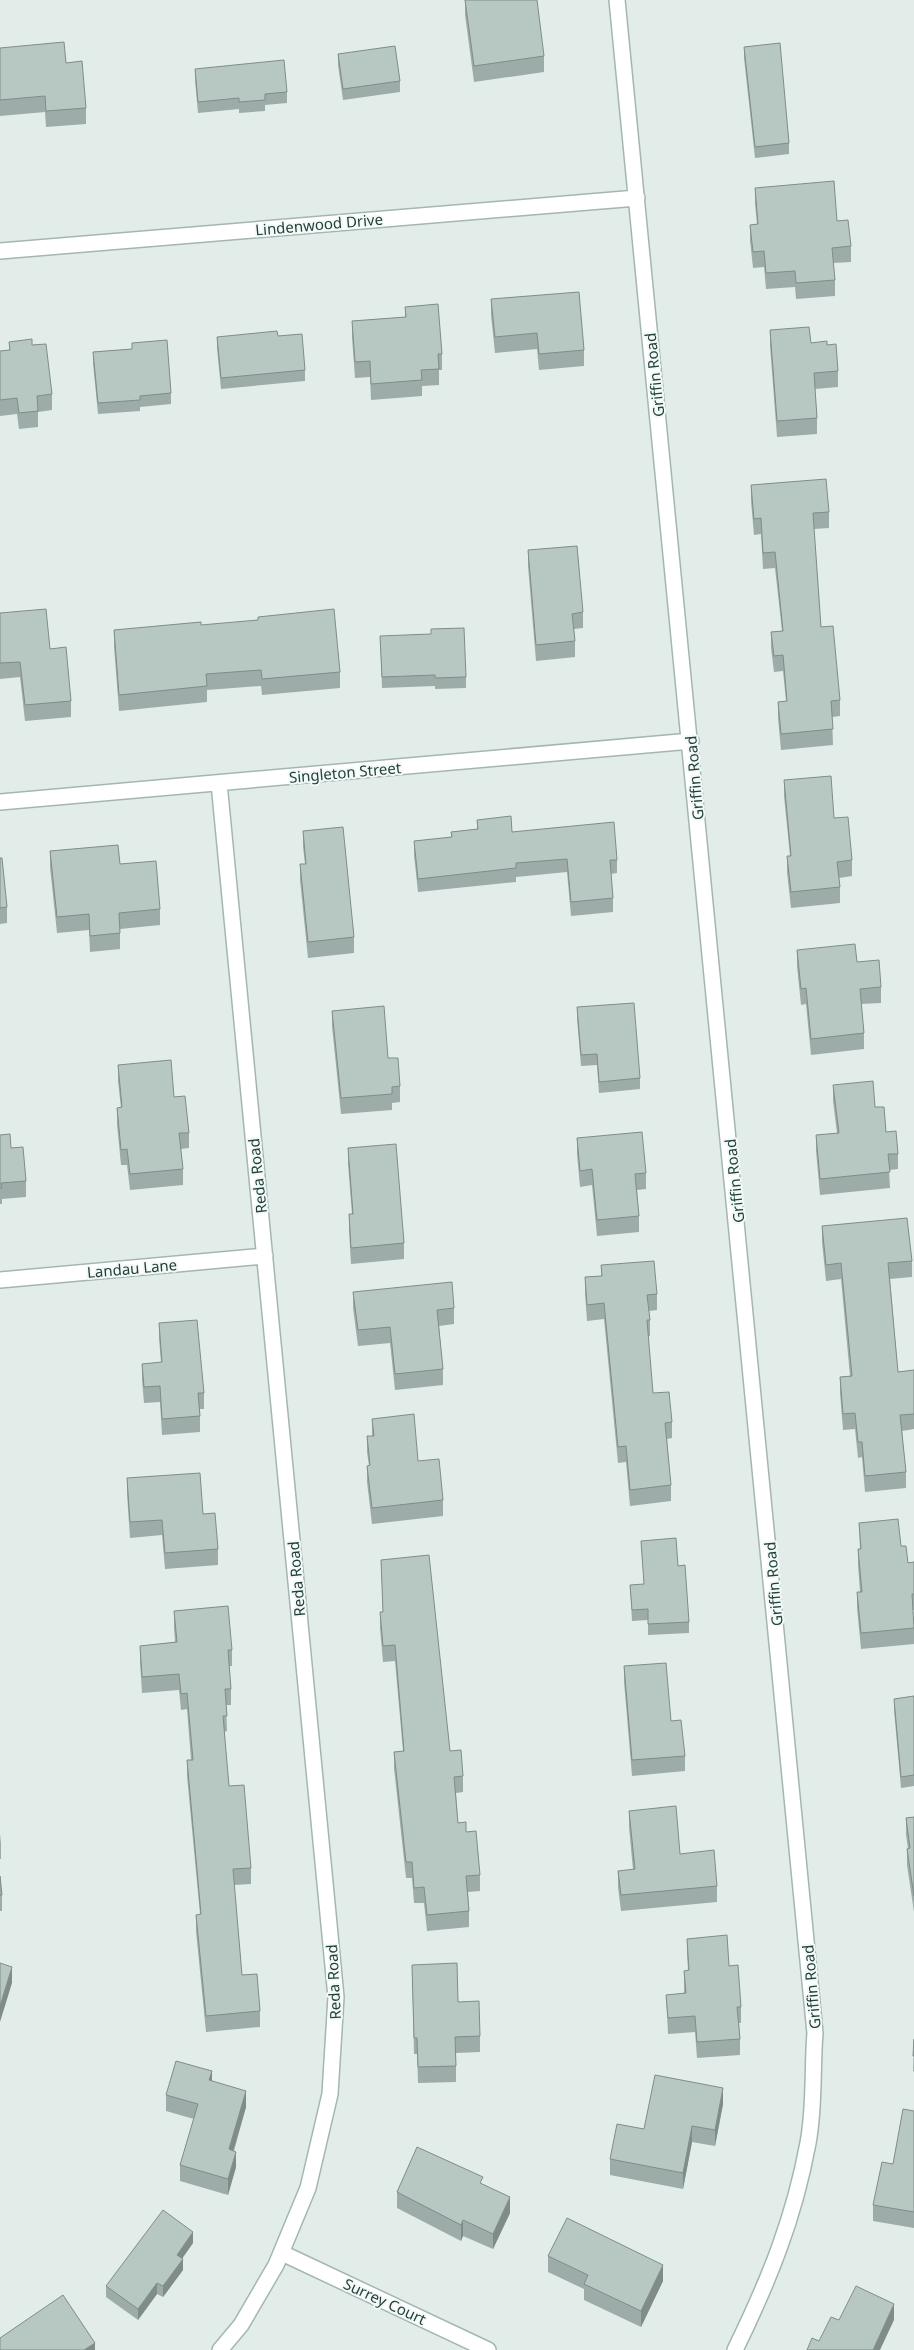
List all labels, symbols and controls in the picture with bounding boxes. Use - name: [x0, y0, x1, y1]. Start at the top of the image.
- street label: Lindenwood Drive: [254, 208, 384, 240]
- street label: Griffin Road: [640, 332, 668, 418]
- street label: Griffin Road: [680, 735, 708, 821]
- street label: Singleton Street: [288, 757, 402, 787]
- street label: Reda Road: [243, 1137, 271, 1215]
- street label: Griffin Road: [720, 1138, 748, 1224]
- street label: Landau Lane: [86, 1254, 178, 1282]
- street label: Reda Road: [283, 1541, 309, 1617]
- street label: Griffin Road: [759, 1541, 787, 1627]
- street label: Reda Road: [321, 1944, 345, 2020]
- street label: Griffin Road: [797, 1944, 825, 2030]
- street label: Surrey Court: [341, 2273, 430, 2329]

